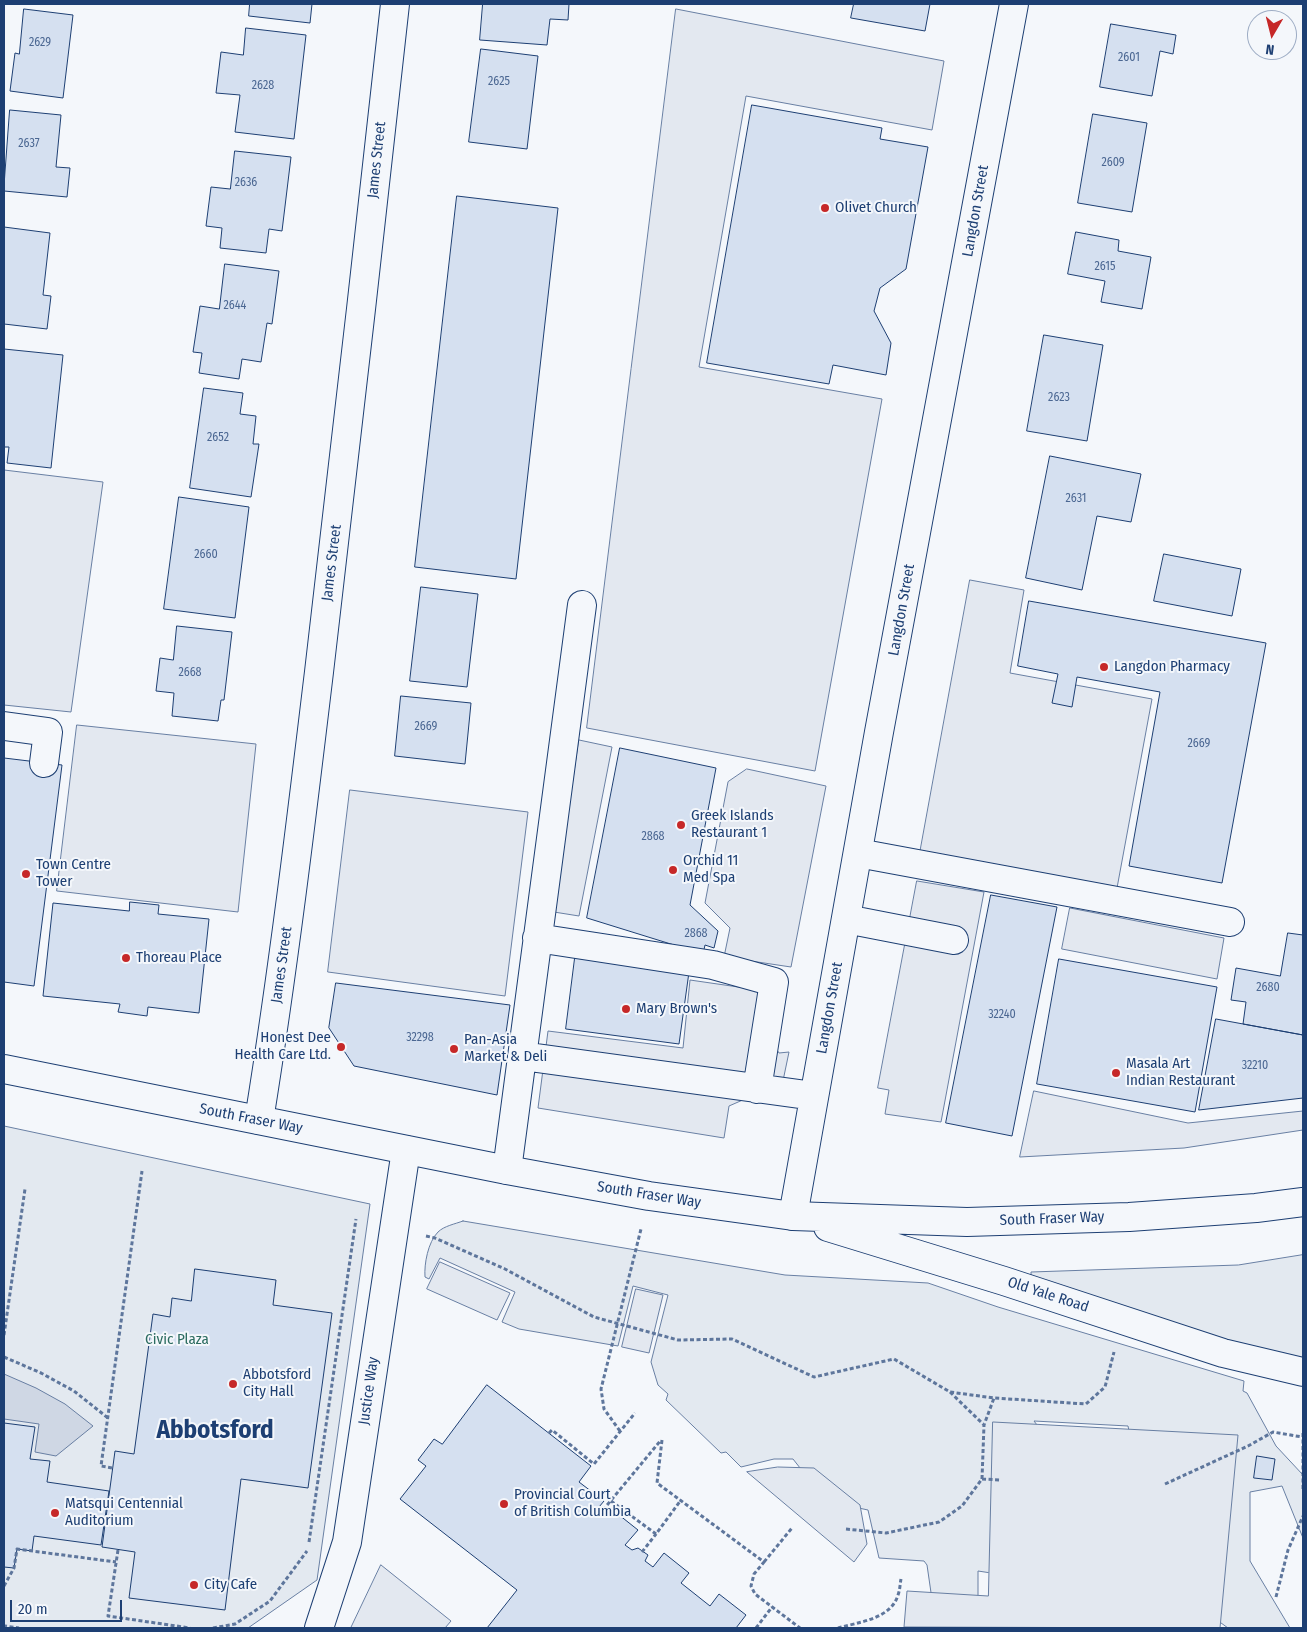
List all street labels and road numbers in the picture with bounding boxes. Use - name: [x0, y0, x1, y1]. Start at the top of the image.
- street label: James Street: [364, 121, 390, 199]
- street label: Langdon Street: [959, 164, 993, 258]
- street label: James Street: [318, 524, 346, 602]
- street label: Langdon Street: [885, 563, 919, 657]
- street label: James Street: [268, 926, 296, 1004]
- street label: Langdon Street: [813, 961, 847, 1055]
- street label: South Fraser Way: [198, 1100, 304, 1138]
- street label: South Fraser Way: [596, 1178, 702, 1212]
- street label: South Fraser Way: [999, 1208, 1105, 1230]
- street label: Old Yale Road: [1005, 1273, 1091, 1317]
- street label: Justice Way: [355, 1356, 383, 1426]

